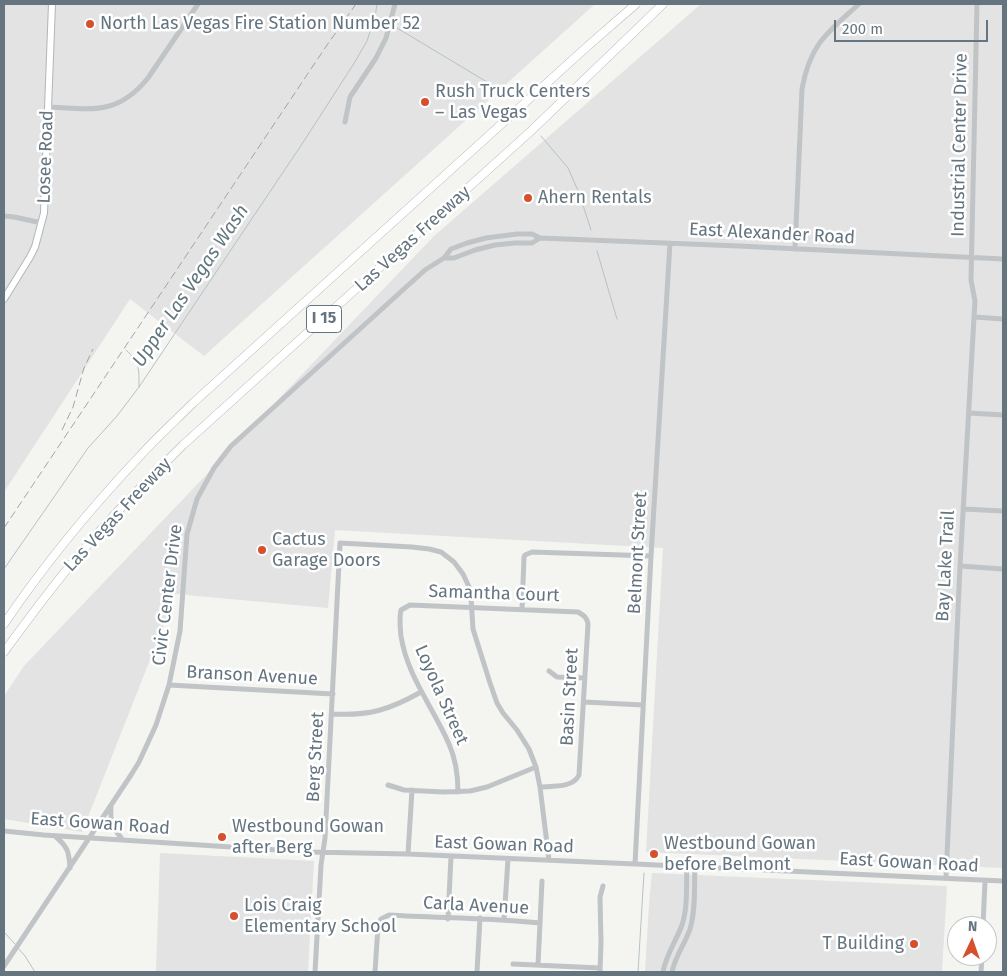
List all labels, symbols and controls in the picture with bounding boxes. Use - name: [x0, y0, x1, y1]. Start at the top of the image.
- scale bar: [837, 10, 991, 42]
- place label: North Las Vegas Fire Station Number 52: [100, 13, 420, 35]
- marker: North Las Vegas Fire Station Number 52: [84, 18, 96, 30]
- text: 200 m: [842, 20, 883, 38]
- street label: Industrial Center Drive: [948, 53, 972, 237]
- place label: Rush Truck Centers – Las Vegas: [435, 81, 590, 124]
- marker: Rush Truck Centers – Las Vegas: [419, 96, 431, 108]
- street label: Losee Road: [34, 110, 58, 204]
- street label: Las Vegas Freeway: [351, 181, 475, 297]
- place label: Ahern Rentals: [538, 187, 652, 209]
- marker: Ahern Rentals: [522, 192, 534, 204]
- water label: Upper Las Vegas Wash: [128, 200, 254, 372]
- street label: East Alexander Road: [688, 219, 856, 249]
- road number: I 15: [306, 306, 342, 332]
- street label: Las Vegas Freeway: [60, 453, 176, 577]
- street label: Belmont Street: [624, 491, 652, 615]
- street label: Bay Lake Trail: [932, 510, 960, 622]
- street label: Civic Center Drive: [149, 523, 187, 667]
- place label: Cactus Garage Doors: [272, 529, 380, 572]
- marker: Cactus Garage Doors: [256, 544, 268, 556]
- street label: Samantha Court: [428, 581, 560, 607]
- street label: Loyola Street: [409, 642, 473, 748]
- street label: Basin Street: [557, 647, 583, 747]
- street label: Branson Avenue: [186, 662, 318, 690]
- street label: Berg Street: [303, 711, 329, 803]
- street label: East Gowan Road: [29, 808, 171, 840]
- place label: Westbound Gowan after Berg: [232, 816, 384, 859]
- marker: Westbound Gowan after Berg: [216, 831, 228, 843]
- street label: East Gowan Road: [434, 832, 574, 858]
- place label: Westbound Gowan before Belmont: [664, 833, 816, 876]
- marker: Westbound Gowan before Belmont: [648, 848, 660, 860]
- street label: East Gowan Road: [839, 849, 979, 877]
- street label: Carla Avenue: [422, 892, 530, 920]
- place label: Lois Craig Elementary School: [244, 895, 396, 938]
- marker: Lois Craig Elementary School: [228, 910, 240, 922]
- north arrow: [947, 916, 997, 966]
- text: N: [968, 918, 978, 935]
- place label: T Building: [822, 933, 904, 955]
- marker: T Building: [908, 938, 920, 950]

